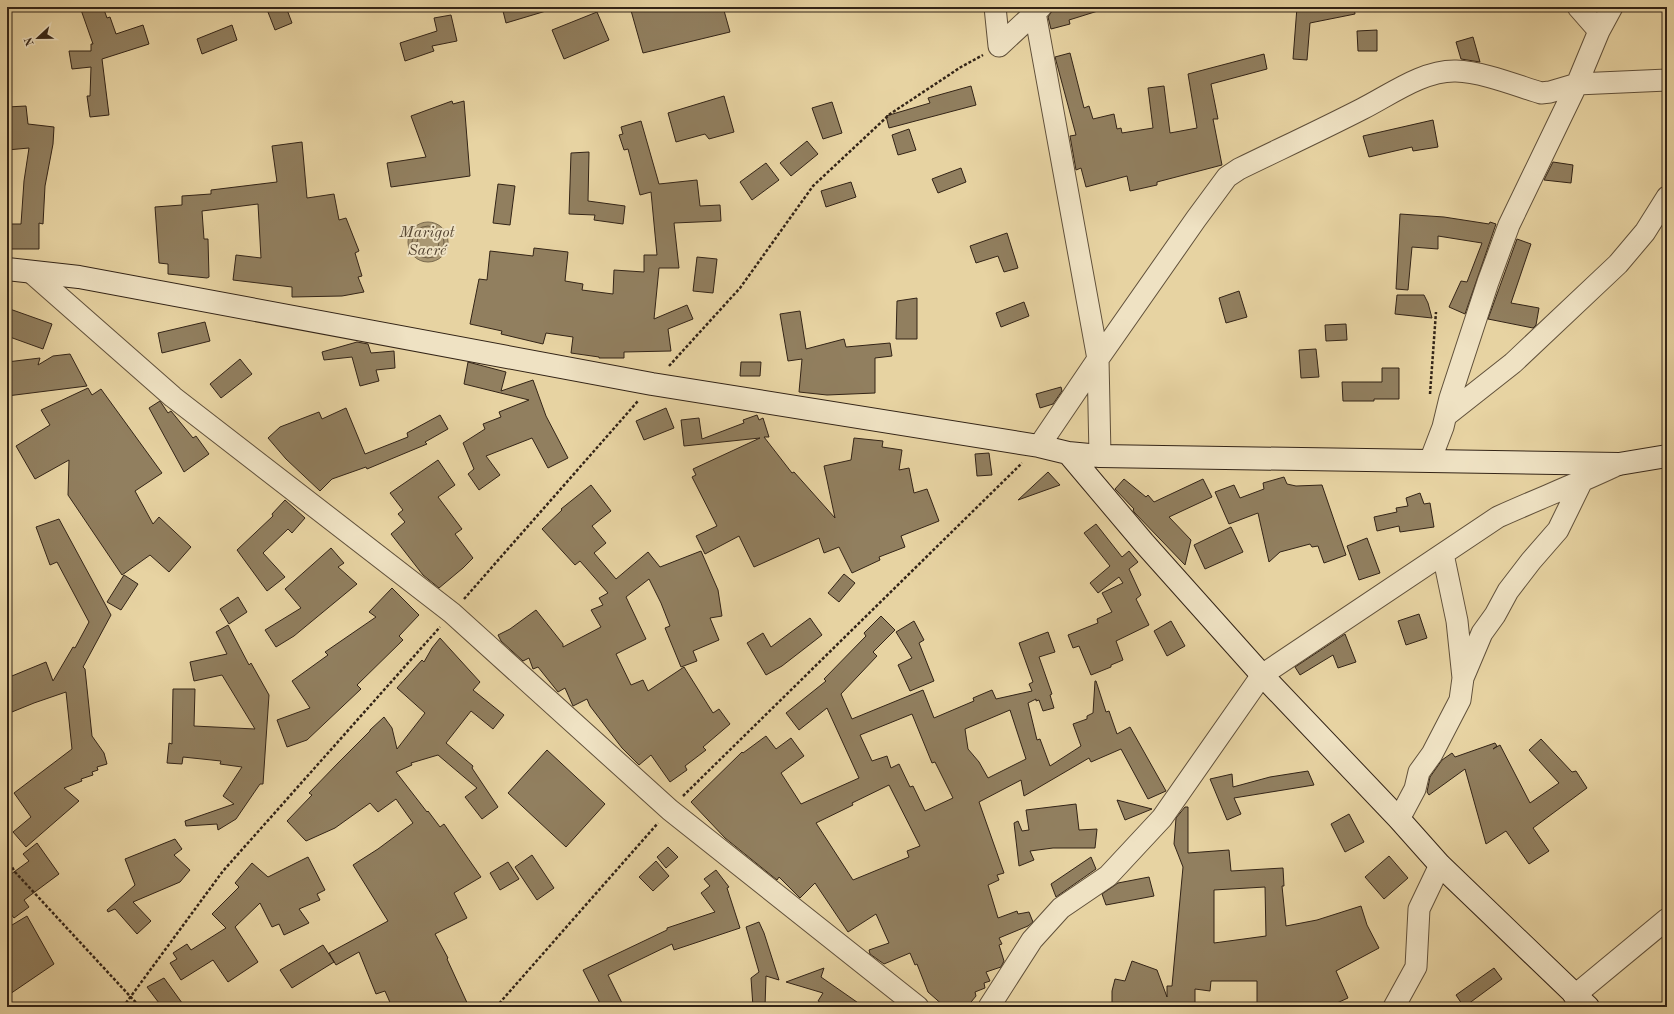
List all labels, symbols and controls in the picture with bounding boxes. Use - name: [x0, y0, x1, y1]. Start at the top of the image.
- north arrow: [18, 18, 58, 58]
- text: N: [23, 35, 37, 47]
- water label: Marigot Sacré: [398, 225, 456, 259]

